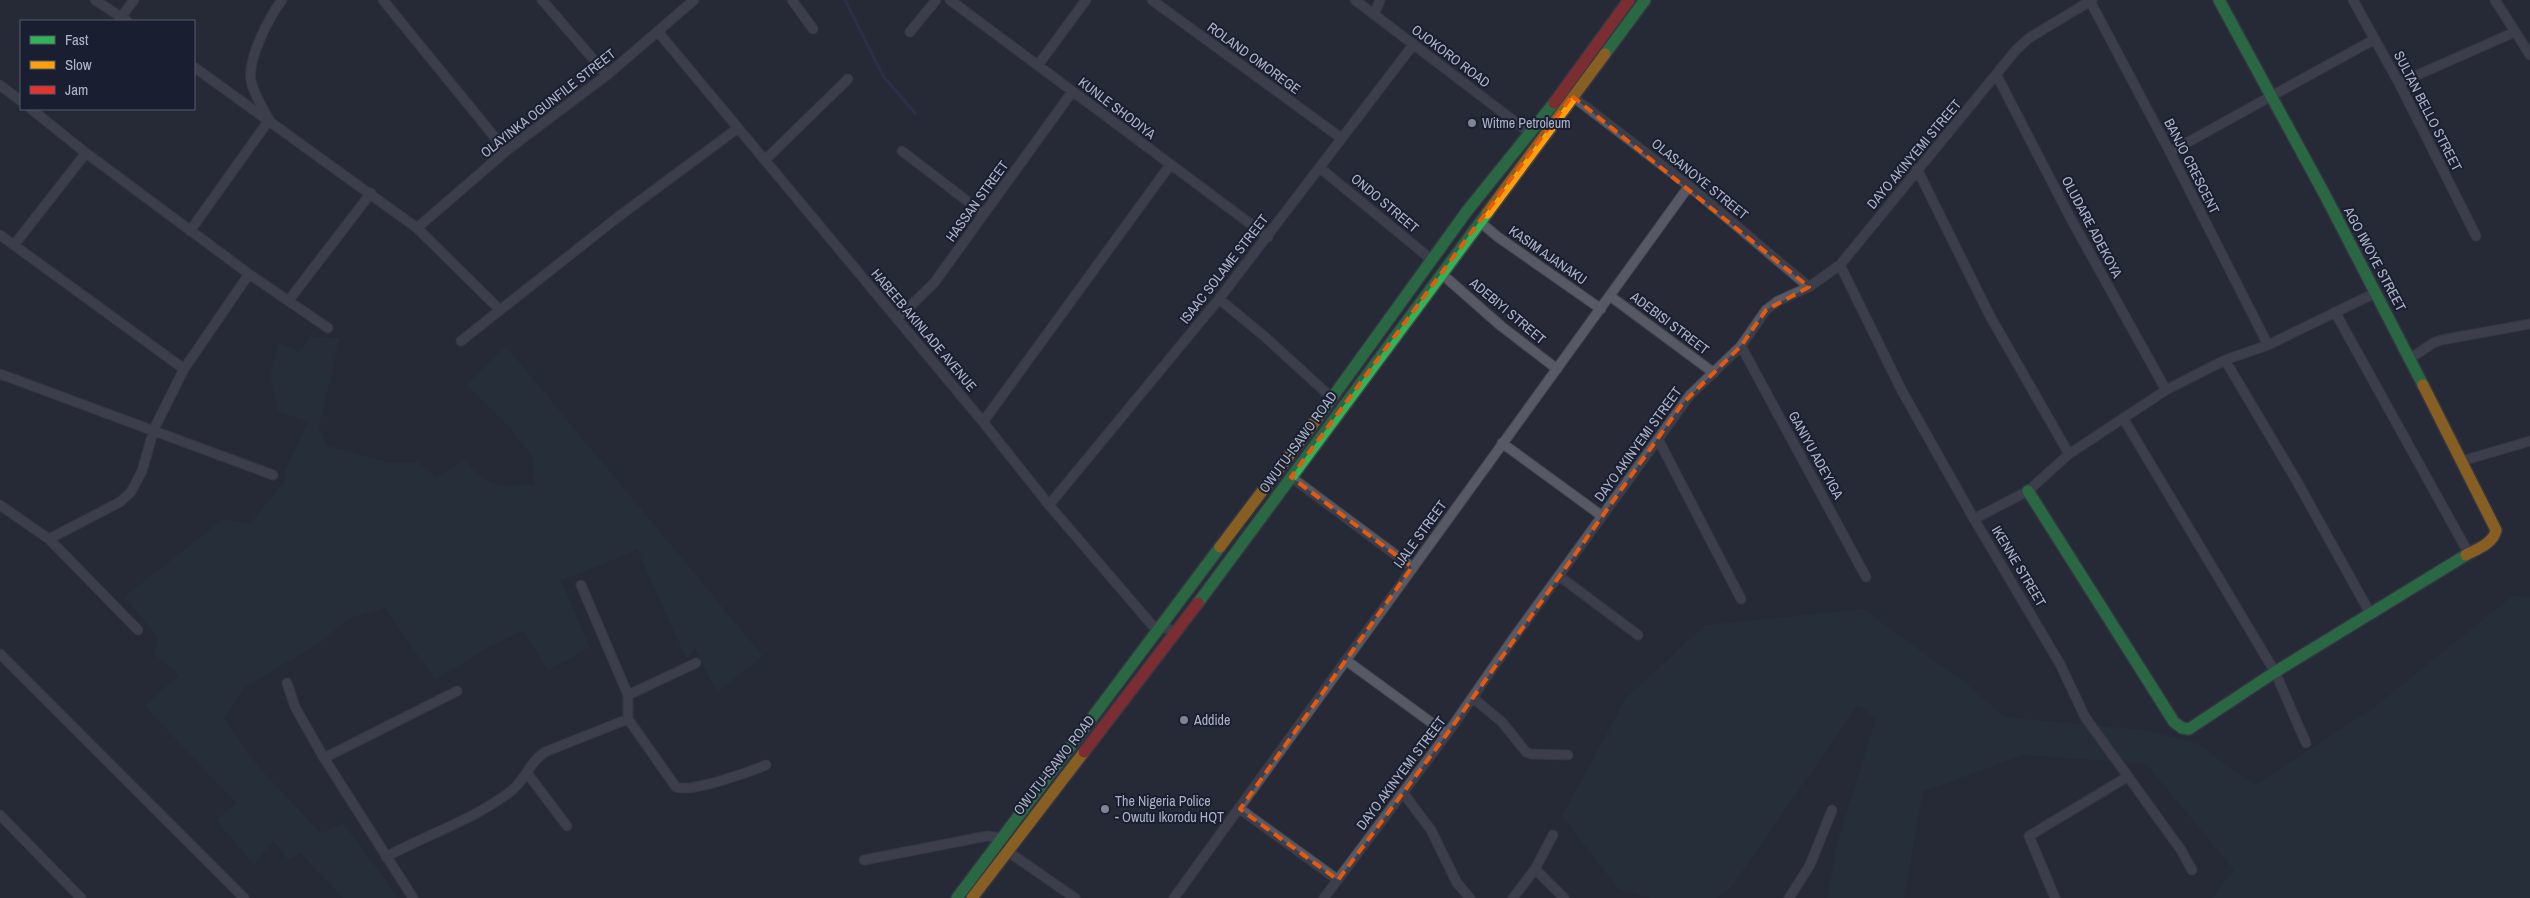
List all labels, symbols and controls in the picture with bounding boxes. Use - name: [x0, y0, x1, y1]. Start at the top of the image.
- street label: ROLAND OMOREGE: [1204, 18, 1304, 98]
- legend: [20, 20, 195, 110]
- street label: OJOKORO ROAD: [1408, 21, 1494, 91]
- text: Fast: [65, 29, 89, 50]
- street label: OLAYINKA OGUNFILE STREET: [477, 45, 619, 161]
- street label: SULTAN BELLO STREET: [2390, 48, 2466, 174]
- text: Slow: [65, 54, 92, 75]
- street label: KUNLE SHODIYA: [1075, 73, 1160, 143]
- text: Jam: [65, 79, 88, 100]
- street label: DAYO AKINYEMI STREET: [1863, 96, 1965, 212]
- place label: Witme Petroleum: [1482, 114, 1571, 132]
- street label: BANJO CRESCENT: [2160, 115, 2224, 217]
- marker: Witme Petroleum: [1466, 117, 1478, 129]
- street label: OLASANOYE STREET: [1648, 134, 1752, 224]
- street label: HASSAN STREET: [942, 157, 1012, 245]
- street label: ONDO STREET: [1347, 169, 1423, 237]
- street label: OLUDARE ADEKOYA: [2058, 173, 2127, 281]
- street label: AGO IWOYE STREET: [2339, 203, 2410, 314]
- street label: ISAAC SOLAME STREET: [1176, 211, 1272, 327]
- street label: KASIM AJANAKU: [1505, 221, 1591, 289]
- street label: HABEEB AKINLADE AVENUE: [867, 265, 981, 395]
- street label: ADEBIYI STREET: [1466, 273, 1550, 348]
- street label: ADEBISI STREET: [1626, 287, 1713, 358]
- street label: DAYO AKINYEMI STREET: [1590, 383, 1686, 505]
- street label: OWUTU-ISAWO ROAD: [1255, 388, 1341, 496]
- street label: GANIYU ADEYIGA: [1784, 408, 1848, 502]
- street label: IJALE STREET: [1389, 497, 1451, 571]
- street label: IKENNE STREET: [1988, 522, 2050, 610]
- place label: Addide: [1193, 711, 1230, 729]
- street label: OWUTU-ISAWO ROAD: [1010, 712, 1098, 818]
- street label: DAYO AKINYEMI STREET: [1352, 713, 1450, 833]
- marker: Addide: [1178, 714, 1190, 726]
- place label: The Nigeria Police - Owutu Ikorodu HQT: [1115, 792, 1224, 826]
- marker: The Nigeria Police - Owutu Ikorodu HQT: [1099, 803, 1111, 815]

